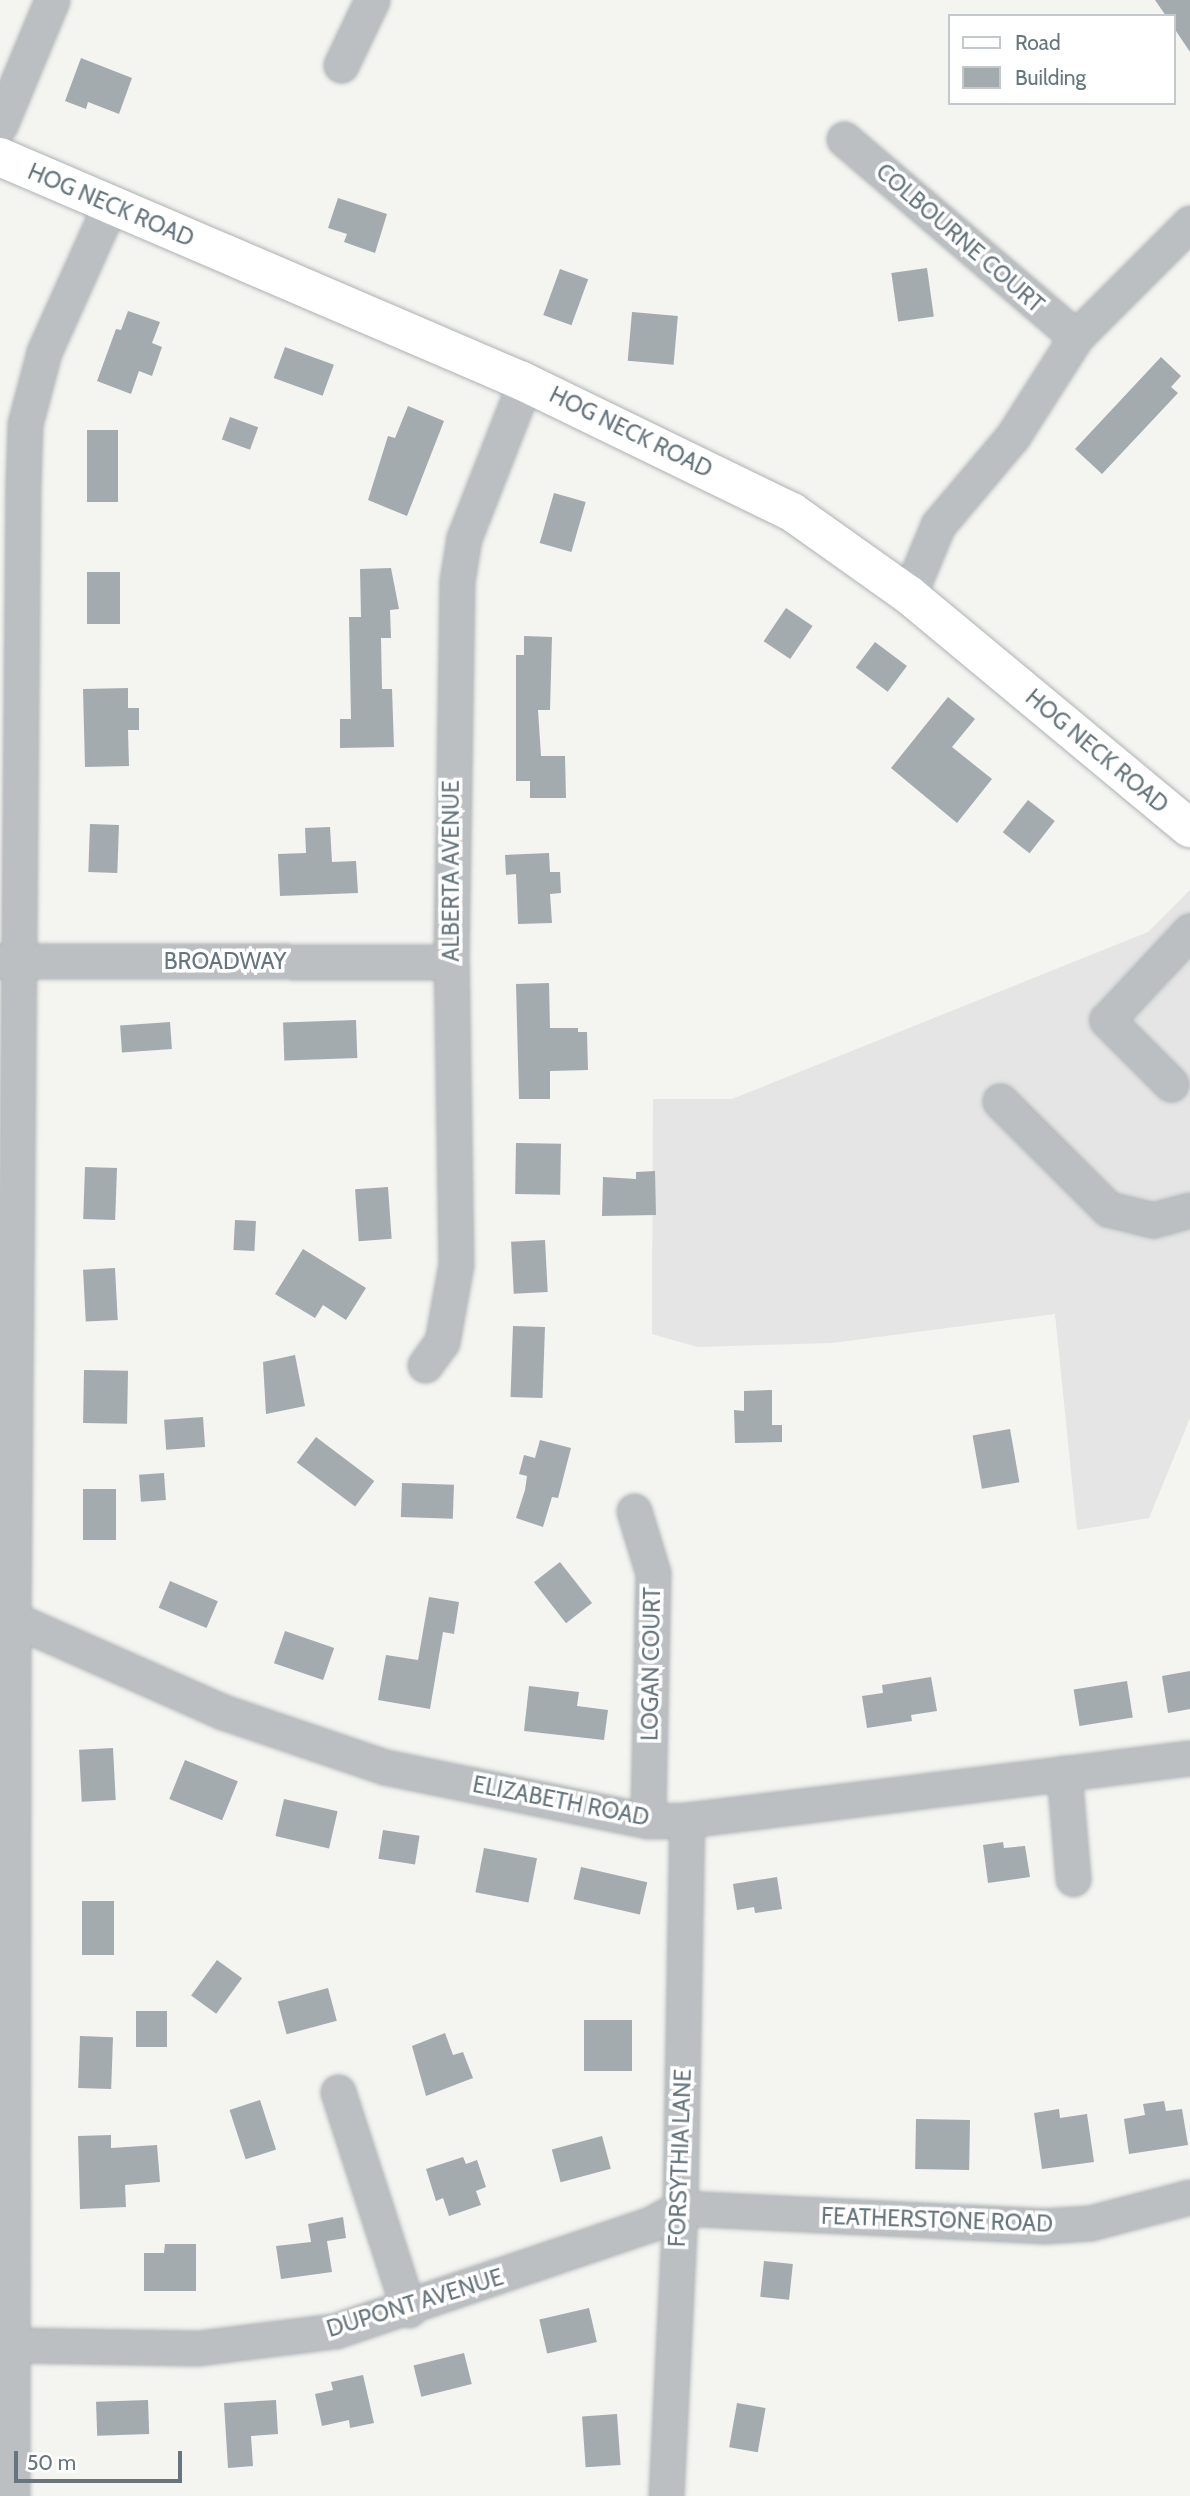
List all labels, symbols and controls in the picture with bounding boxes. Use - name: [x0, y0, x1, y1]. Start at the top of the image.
- legend: [948, 14, 1176, 105]
- text: Road: [1015, 30, 1061, 55]
- text: Building: [1015, 65, 1086, 90]
- street label: HOG NECK ROAD: [24, 158, 198, 252]
- street label: COLBOURNE COURT: [870, 158, 1050, 318]
- street label: HOG NECK ROAD: [545, 381, 717, 483]
- street label: HOG NECK ROAD: [1020, 683, 1174, 819]
- street label: ALBERTA AVENUE: [437, 780, 465, 962]
- street label: BROADWAY: [164, 947, 286, 975]
- street label: LOGAN COURT: [636, 1587, 666, 1741]
- street label: ELIZABETH ROAD: [470, 1770, 652, 1832]
- street label: FORSYTHIA LANE: [663, 2068, 697, 2248]
- street label: FEATHERSTONE ROAD: [821, 2202, 1053, 2238]
- street label: DUPONT AVENUE: [323, 2263, 507, 2343]
- scale bar: [18, 2436, 186, 2480]
- text: 50 m: [27, 2450, 76, 2475]

